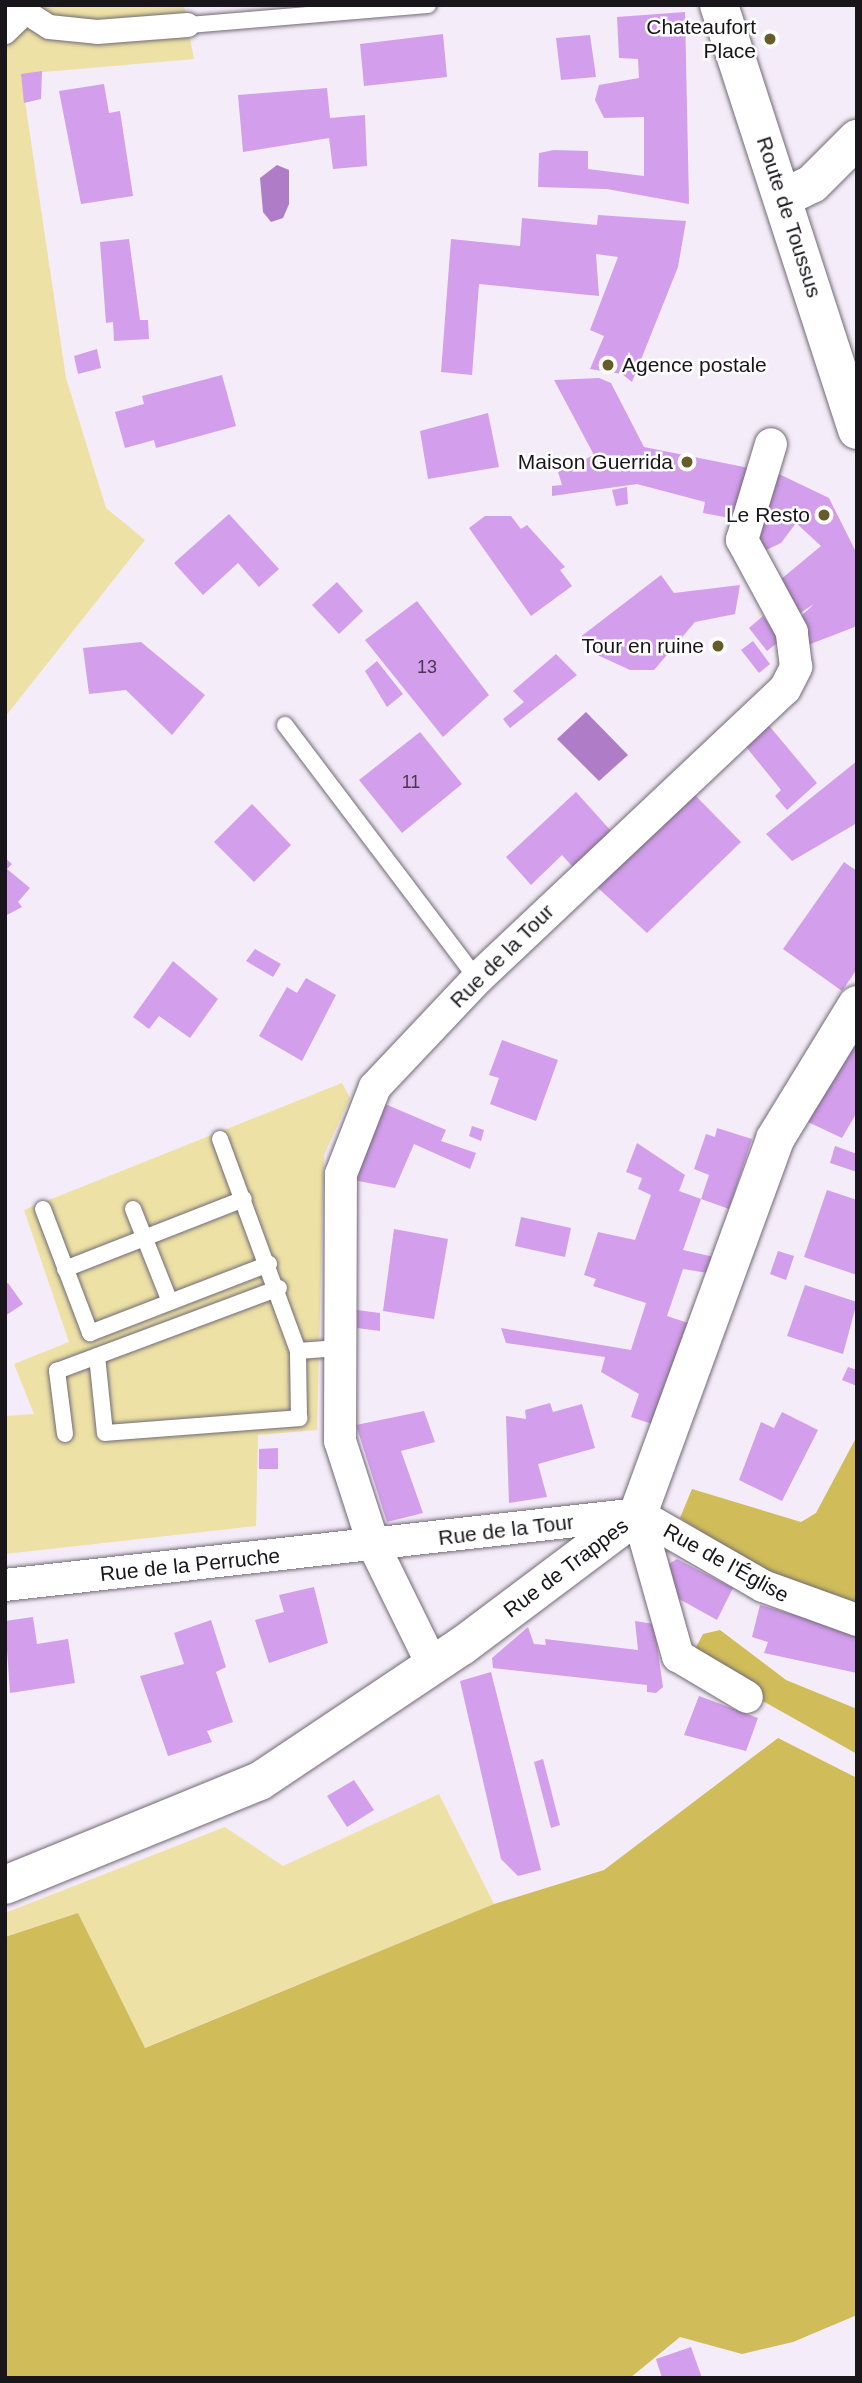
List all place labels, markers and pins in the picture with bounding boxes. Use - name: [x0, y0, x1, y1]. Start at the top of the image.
- place label: Chateaufort Place: [646, 14, 756, 64]
- marker: Chateaufort Place: [762, 31, 778, 47]
- place label: Agence postale: [622, 352, 767, 378]
- marker: Agence postale: [600, 357, 616, 373]
- place label: Maison Guerrida: [518, 449, 673, 475]
- marker: Maison Guerrida: [679, 454, 695, 470]
- place label: Le Resto: [726, 502, 810, 528]
- marker: Le Resto: [816, 507, 832, 523]
- place label: Tour en ruine: [581, 633, 704, 659]
- marker: Tour en ruine: [710, 638, 726, 654]

